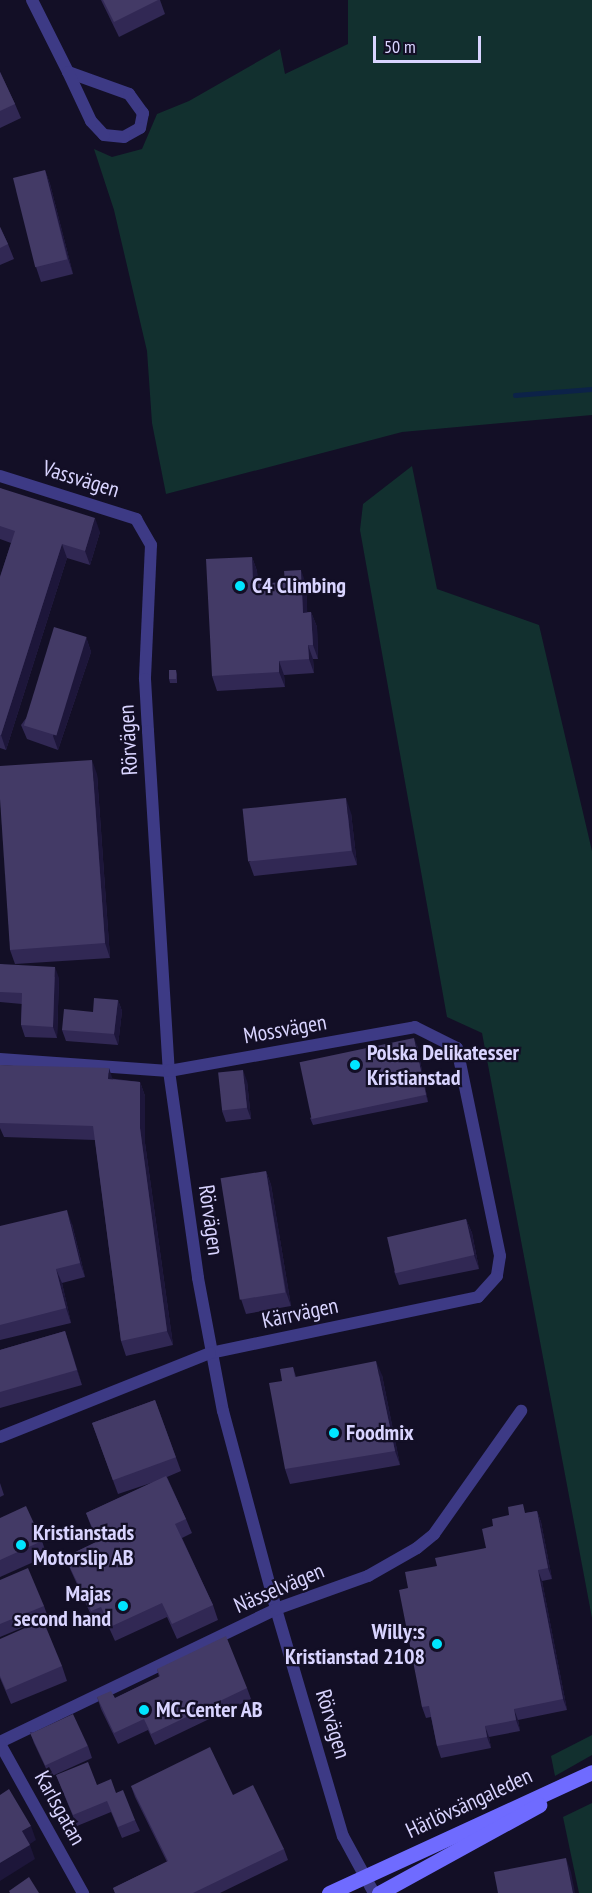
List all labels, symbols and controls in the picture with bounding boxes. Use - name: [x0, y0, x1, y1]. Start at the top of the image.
- scale bar: [376, 24, 484, 62]
- text: 50 m: [384, 35, 416, 58]
- street label: Vassvägen: [40, 455, 122, 503]
- place label: C4 Climbing: [252, 573, 346, 599]
- marker: C4 Climbing: [233, 579, 247, 593]
- street label: Rörvägen: [113, 704, 143, 776]
- street label: Mossvägen: [241, 1009, 329, 1049]
- place label: Polska Delikatesser Kristianstad: [367, 1039, 519, 1090]
- marker: Polska Delikatesser Kristianstad: [348, 1058, 362, 1072]
- street label: Rörvägen: [193, 1183, 229, 1257]
- street label: Kärrvägen: [259, 1292, 341, 1334]
- place label: Foodmix: [346, 1420, 414, 1446]
- marker: Foodmix: [327, 1426, 341, 1440]
- place label: Kristianstads Motorslip AB: [33, 1519, 134, 1570]
- marker: Kristianstads Motorslip AB: [14, 1538, 28, 1552]
- street label: Nässelvägen: [230, 1557, 328, 1619]
- place label: Majas second hand: [14, 1580, 111, 1632]
- marker: Majas second hand: [116, 1599, 130, 1613]
- place label: Willy:s Kristianstad 2108: [285, 1618, 425, 1670]
- marker: Willy:s Kristianstad 2108: [430, 1637, 444, 1651]
- street label: Rörvägen: [310, 1686, 356, 1762]
- place label: MC-Center AB: [156, 1697, 263, 1723]
- marker: MC-Center AB: [137, 1703, 151, 1717]
- street label: Härlövsängaleden: [402, 1762, 536, 1844]
- street label: Karlsgatan: [29, 1766, 91, 1850]

